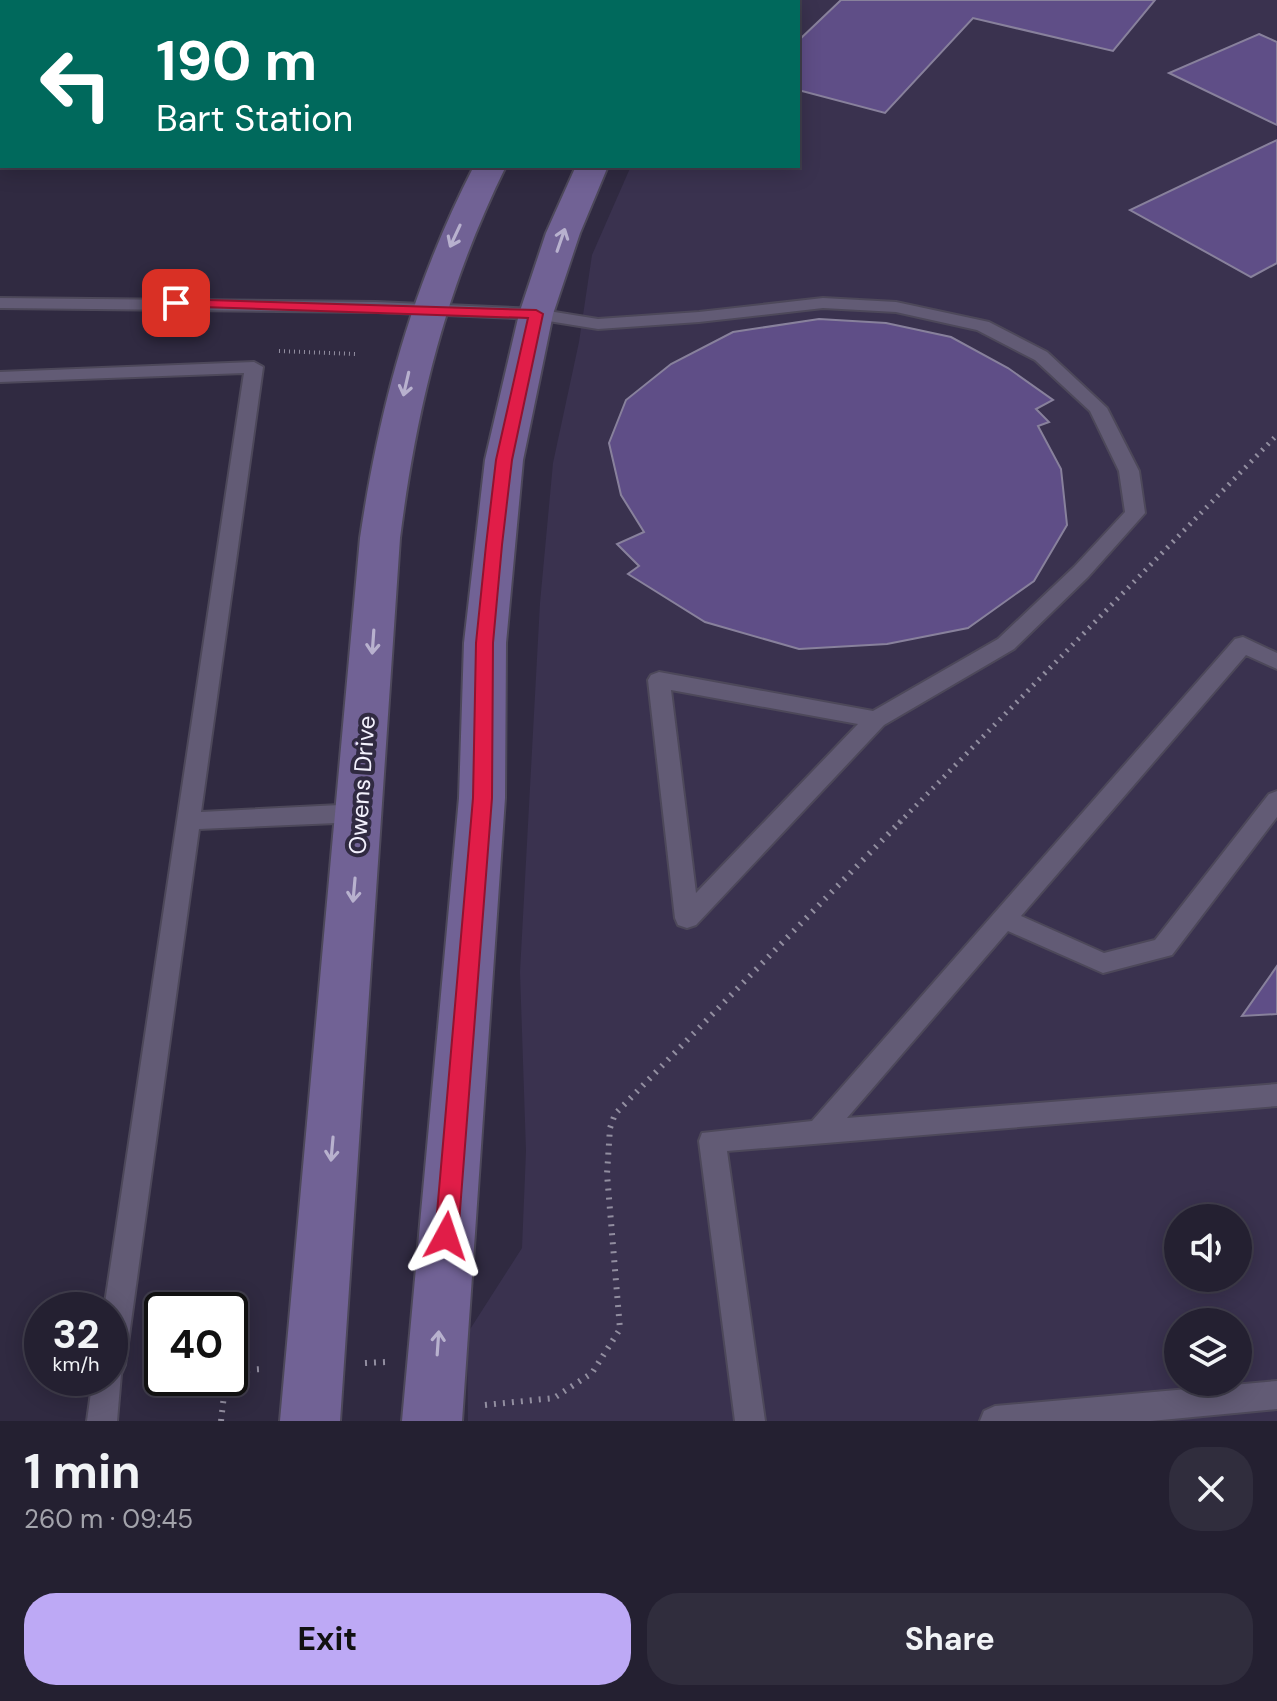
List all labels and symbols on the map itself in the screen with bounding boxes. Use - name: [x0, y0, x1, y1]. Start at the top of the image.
- one-way arrow: [447, 224, 462, 248]
- one-way arrow: [554, 228, 569, 253]
- pin: [142, 269, 210, 337]
- one-way arrow: [398, 371, 413, 397]
- one-way arrow: [365, 628, 380, 655]
- street label: Owens Drive: [341, 714, 382, 855]
- one-way arrow: [346, 876, 361, 903]
- one-way arrow: [324, 1136, 339, 1162]
- position arrow: [404, 1194, 488, 1278]
- speed limit sign: 40: [144, 1292, 248, 1396]
- one-way arrow: [431, 1330, 446, 1357]

